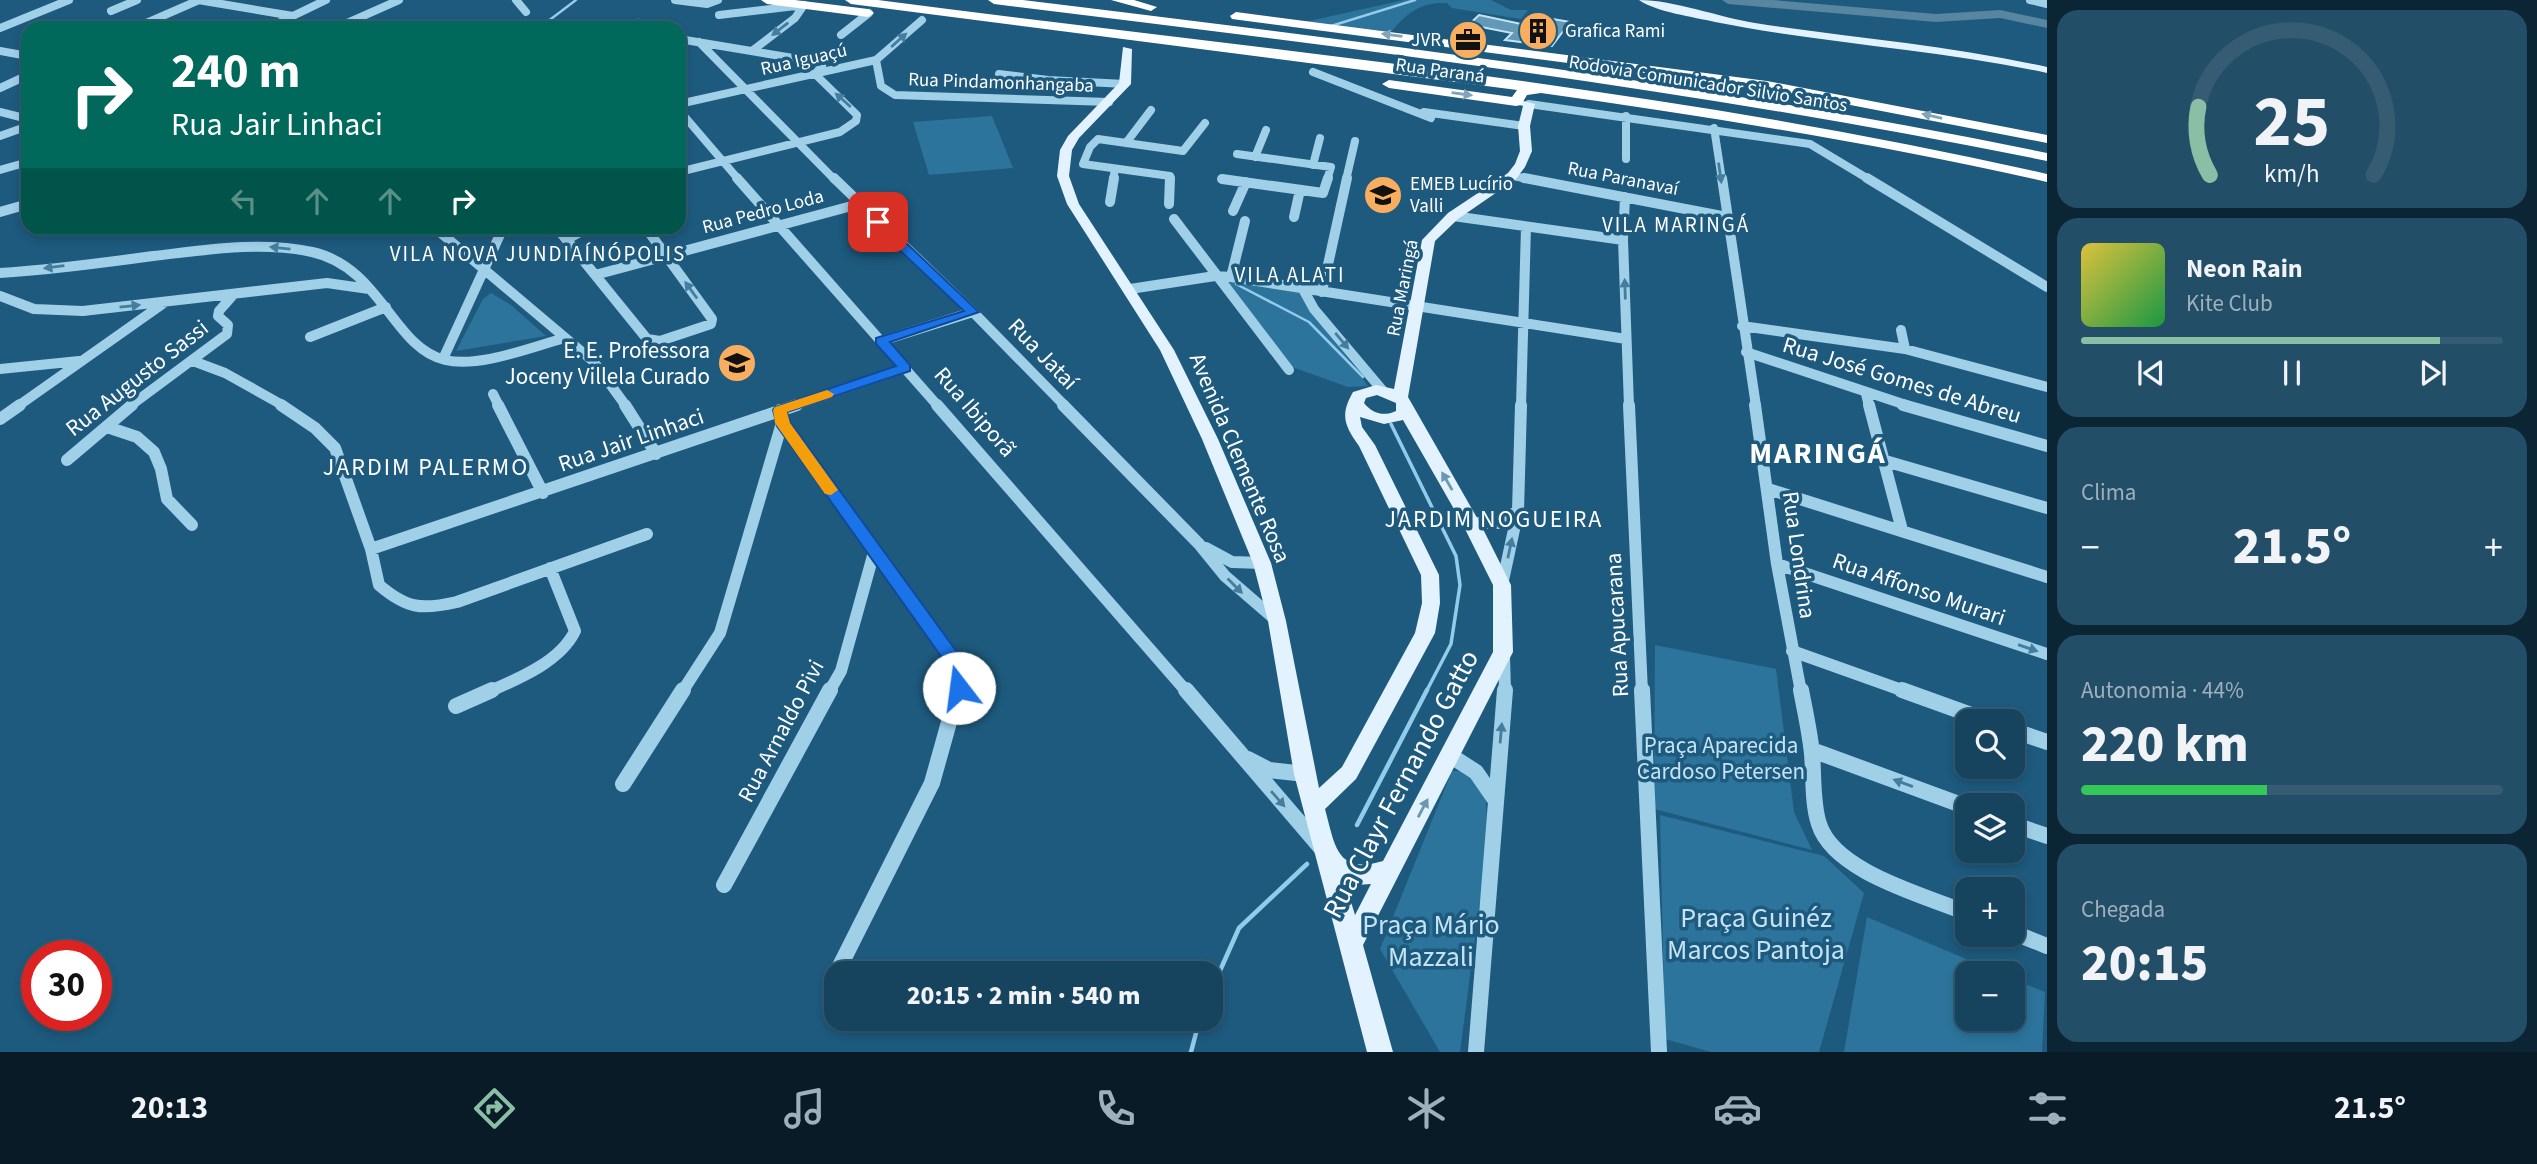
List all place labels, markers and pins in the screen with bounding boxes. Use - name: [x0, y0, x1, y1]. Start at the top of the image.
- building icon: Grafica Rami: [1517, 10, 1559, 52]
- place label: Grafica Rami: [1565, 18, 1665, 45]
- office icon: JVR: [1447, 19, 1489, 61]
- place label: JVR: [1411, 27, 1441, 54]
- place label: EMEB Lucírio Valli: [1410, 171, 1513, 220]
- school or university icon: EMEB Lucírio Valli: [1362, 174, 1404, 216]
- pin: [848, 192, 908, 252]
- place label: E. E. Professora Joceny Villela Curado: [505, 334, 710, 393]
- school or university icon: E. E. Professora Joceny Villela Curado: [716, 342, 758, 384]

